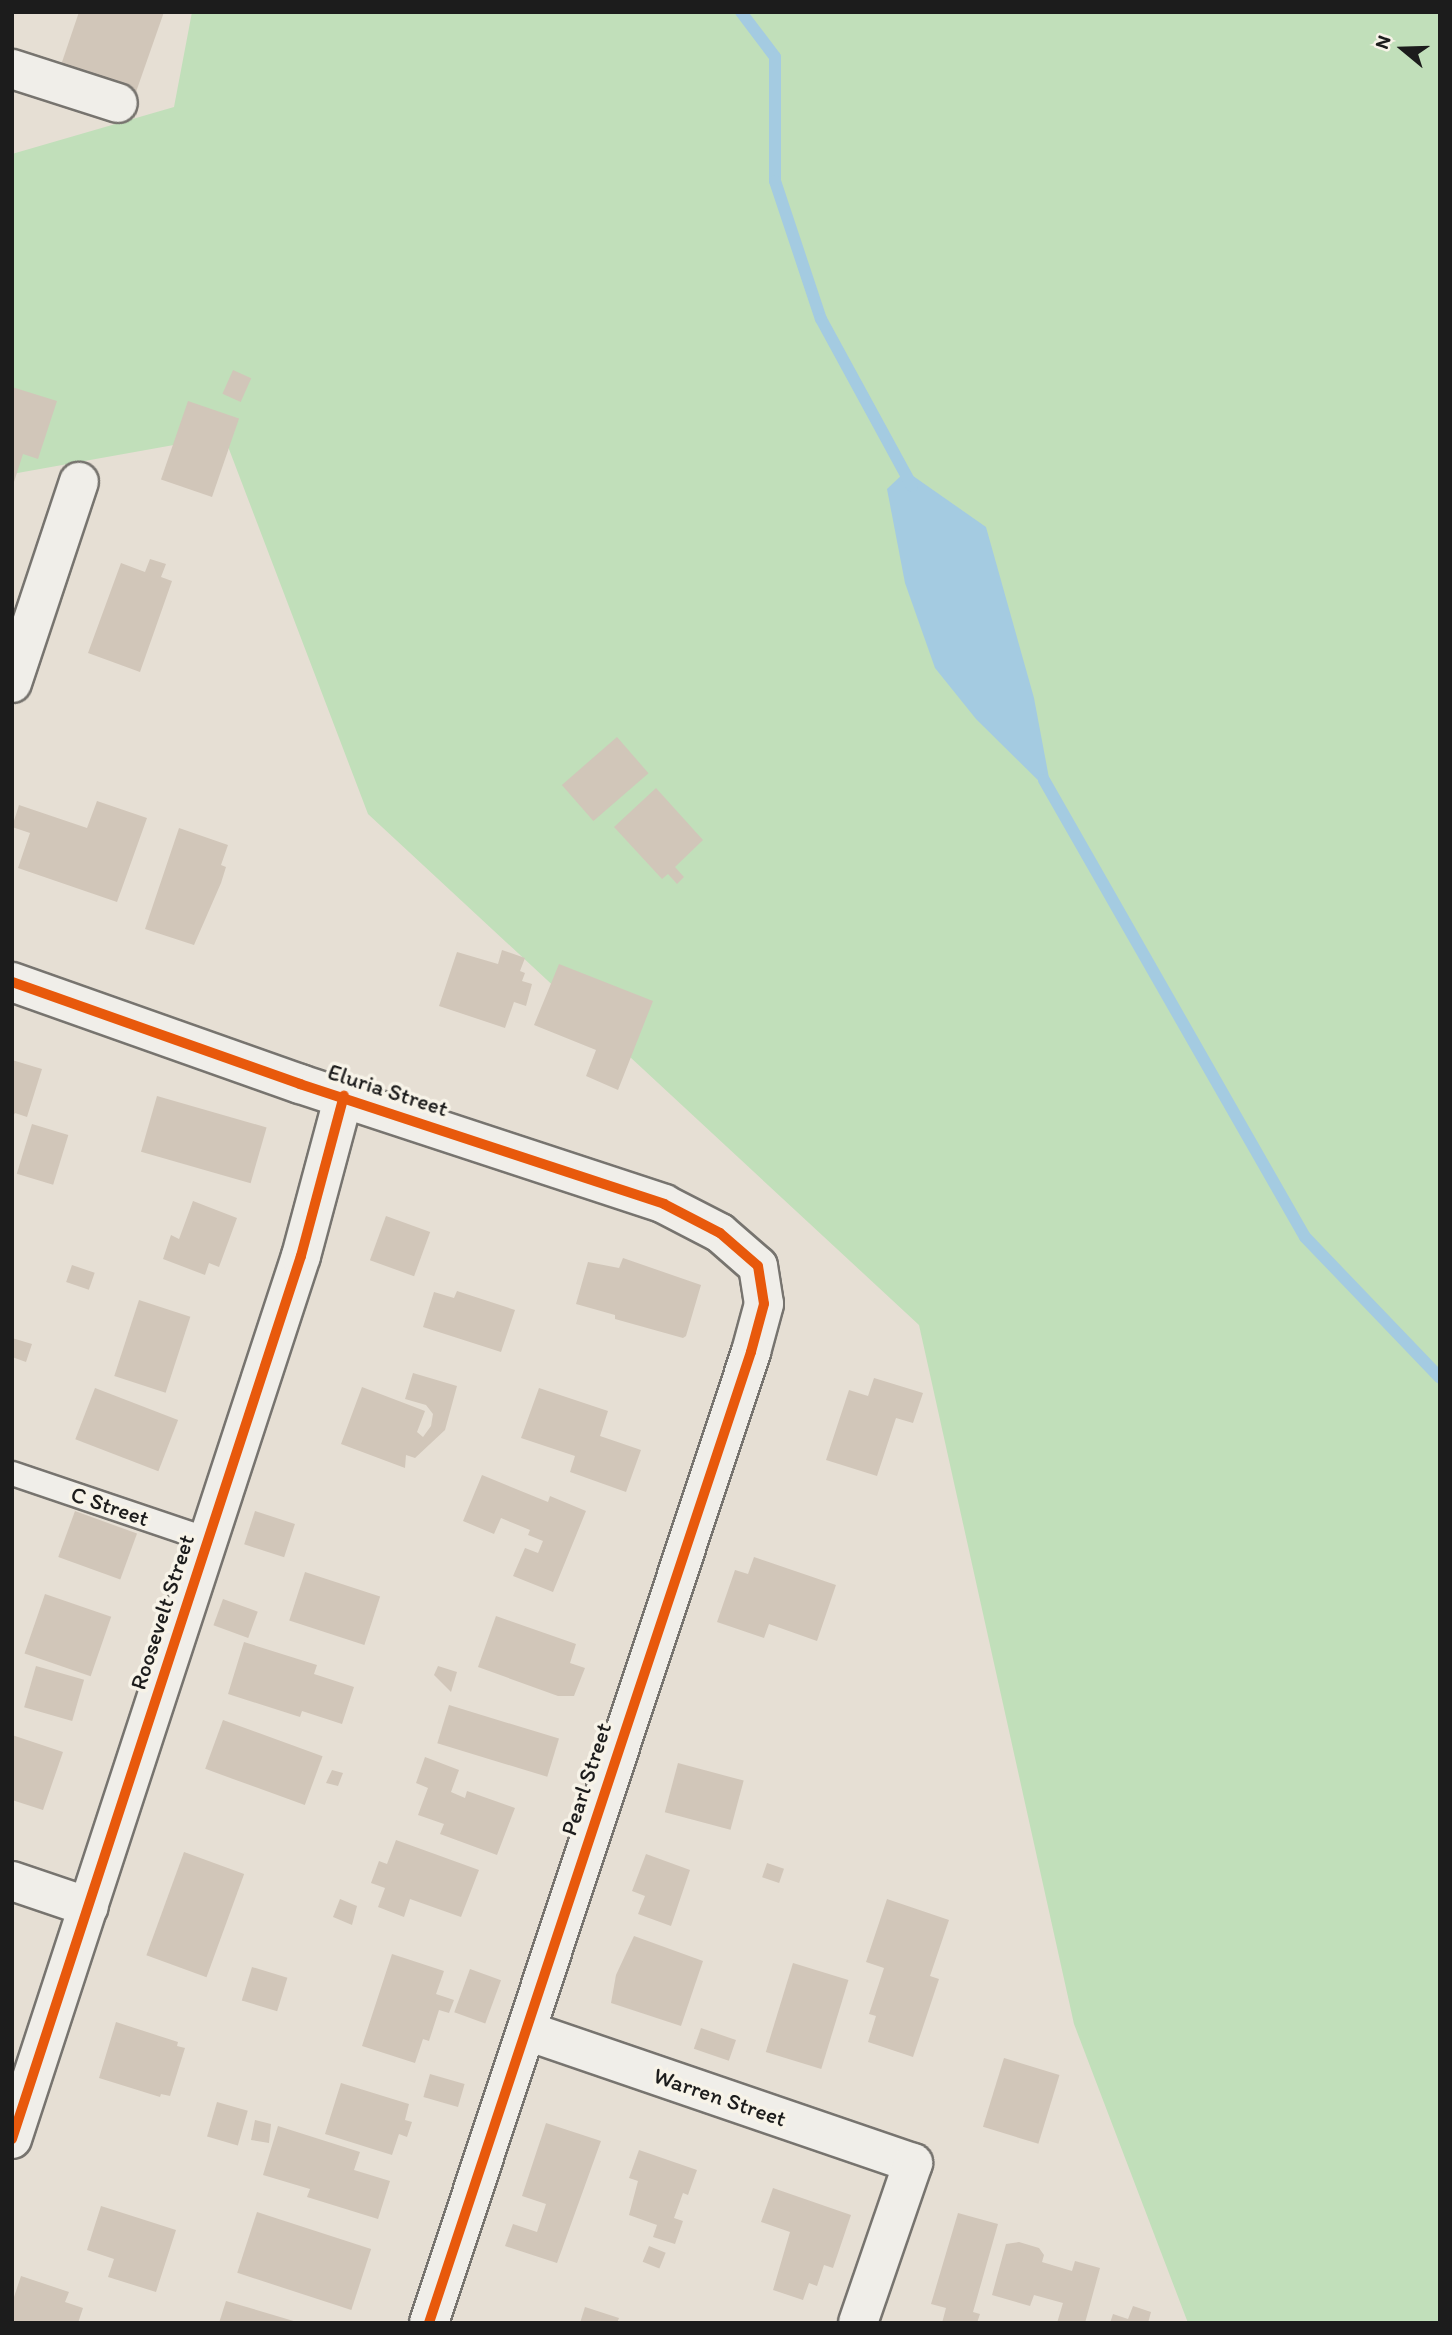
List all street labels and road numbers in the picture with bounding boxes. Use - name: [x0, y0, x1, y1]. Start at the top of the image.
- street label: Eluria Street: [325, 1058, 451, 1122]
- street label: C Street: [67, 1480, 153, 1532]
- street label: Roosevelt Street: [124, 1531, 200, 1693]
- street label: Pearl Street: [555, 1719, 617, 1839]
- street label: Warren Street: [650, 2061, 790, 2133]

